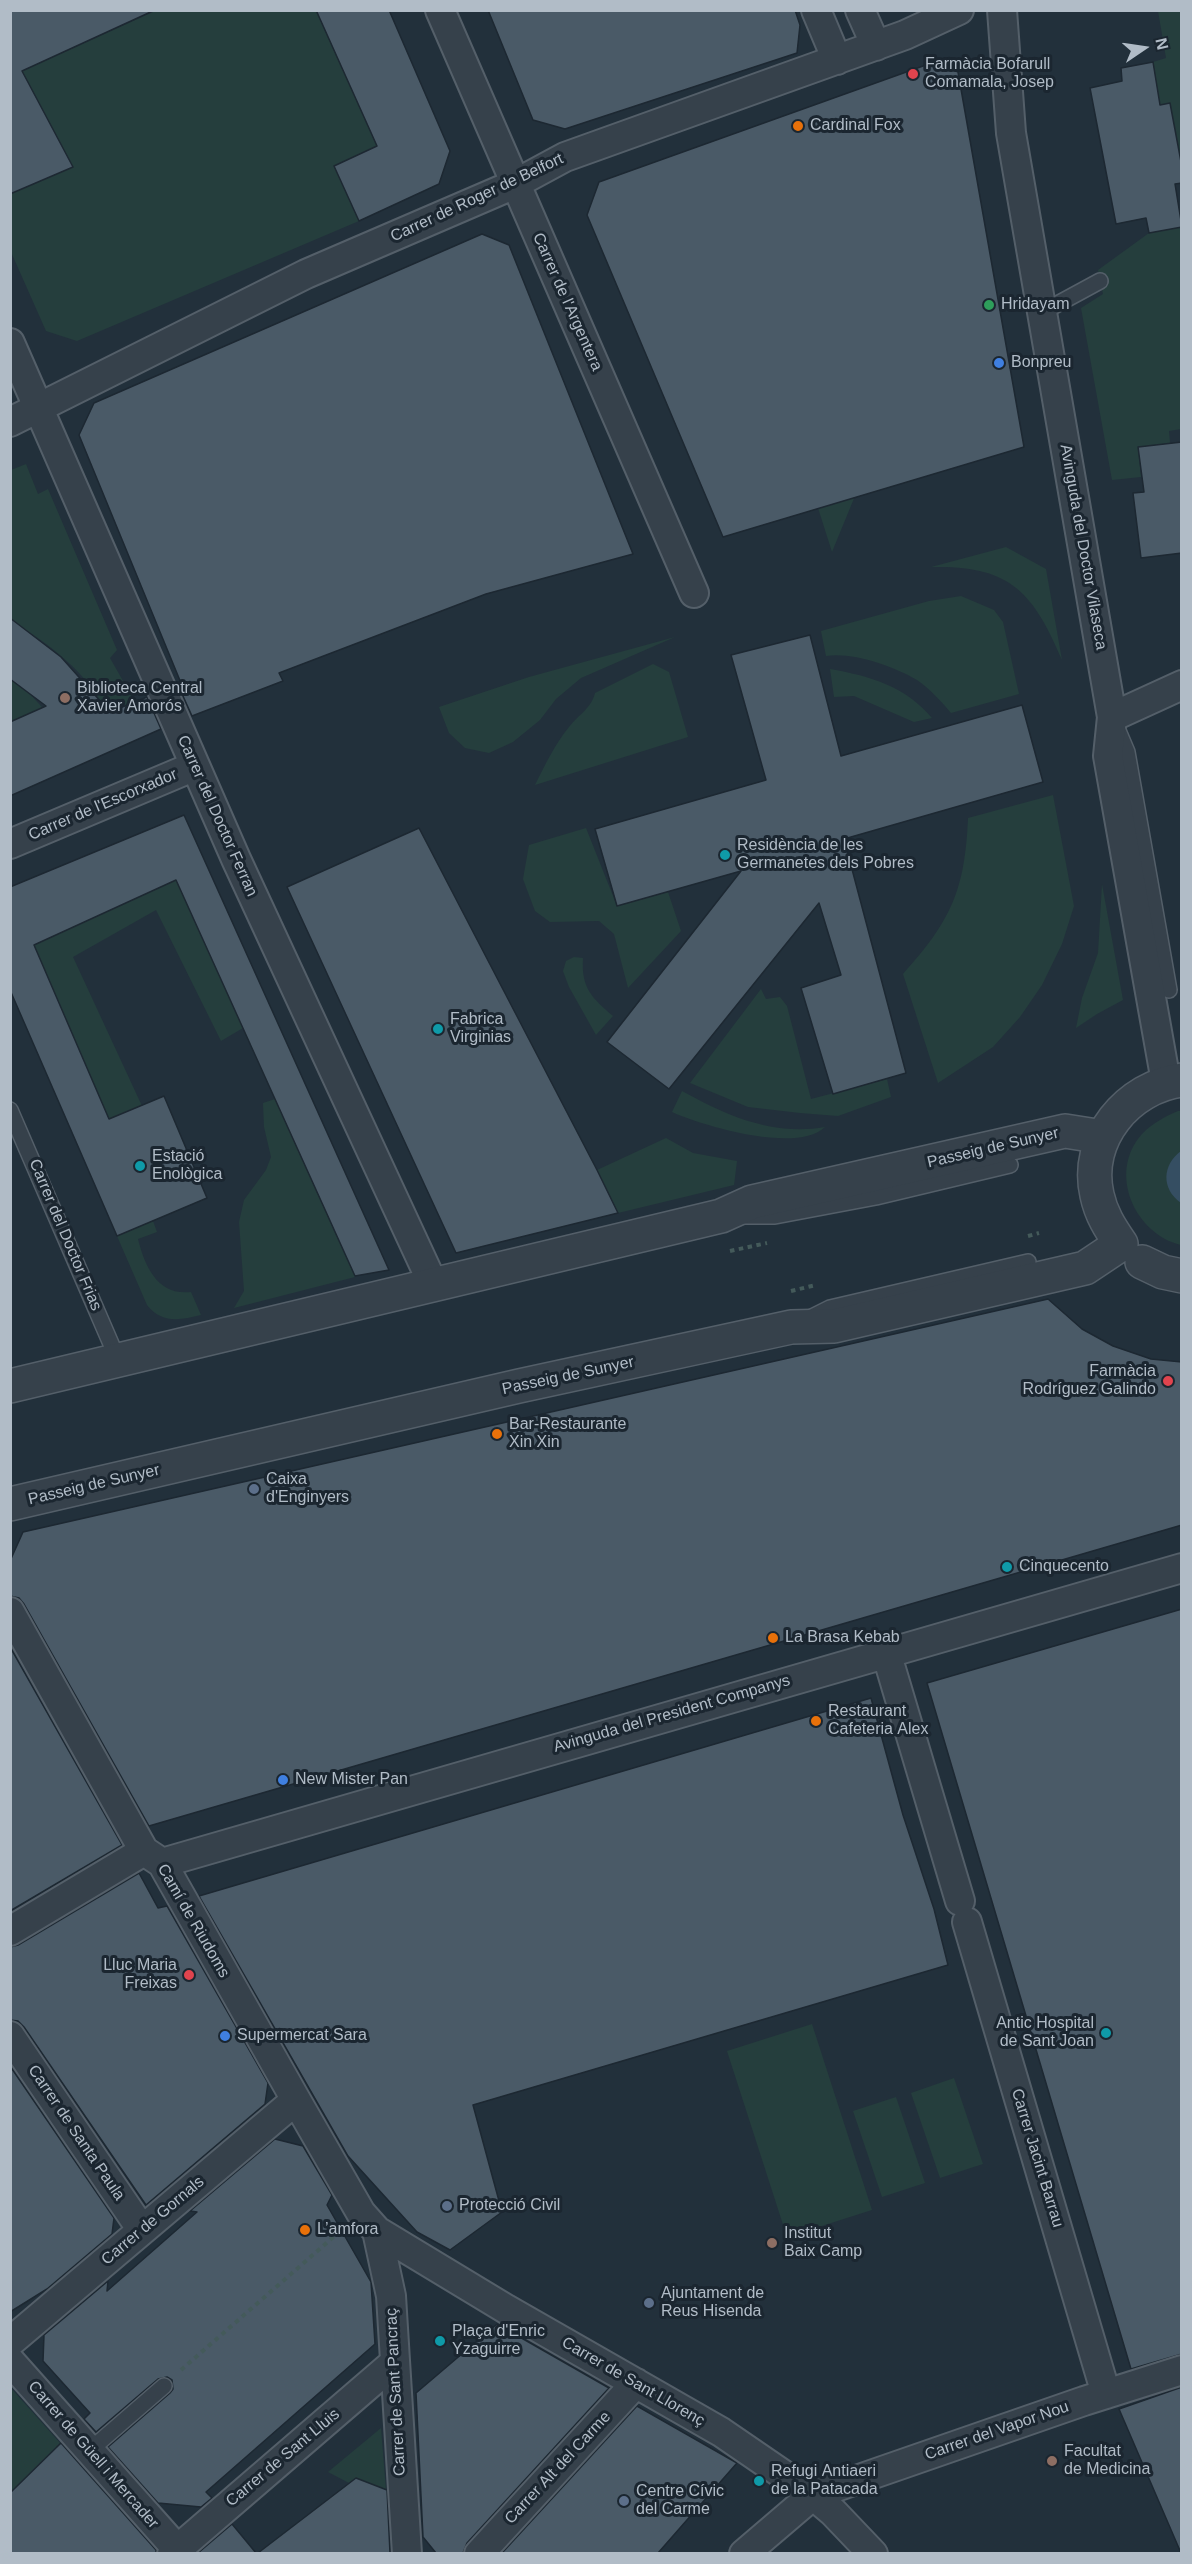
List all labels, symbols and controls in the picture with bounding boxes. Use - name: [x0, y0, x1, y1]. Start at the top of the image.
- north arrow: [1114, 18, 1174, 78]
- text: N: [1152, 36, 1172, 51]
- place label: Farmàcia Bofarull Comamala, Josep: [925, 55, 1054, 93]
- marker: Farmàcia Bofarull Comamala, Josep: [906, 67, 920, 81]
- place label: Cardinal Fox: [810, 116, 901, 136]
- marker: Cardinal Fox: [791, 119, 805, 133]
- street label: Carrer de Roger de Belfort: [388, 149, 566, 247]
- street label: Carrer de l'Argentera: [528, 230, 606, 374]
- place label: Hridayam: [1001, 295, 1069, 315]
- marker: Hridayam: [982, 298, 996, 312]
- place label: Bonpreu: [1011, 353, 1071, 373]
- marker: Bonpreu: [992, 356, 1006, 370]
- street label: Avinguda del Doctor Vilaseca: [1055, 443, 1111, 651]
- place label: Biblioteca Central Xavier Amorós: [77, 679, 202, 717]
- marker: Biblioteca Central Xavier Amorós: [58, 691, 72, 705]
- street label: Carrer del Doctor Ferran: [173, 732, 261, 900]
- street label: Carrer de l'Escorxador: [26, 765, 180, 845]
- place label: Residència de les Germanetes dels Pobres: [737, 836, 914, 874]
- marker: Residència de les Germanetes dels Pobres: [718, 848, 732, 862]
- place label: Fabrica Virginias: [450, 1010, 511, 1048]
- marker: Fabrica Virginias: [431, 1022, 445, 1036]
- street label: Passeig de Sunyer: [925, 1124, 1061, 1172]
- place label: Estació Enològica: [152, 1147, 222, 1185]
- street label: Carrer del Doctor Frias: [24, 1156, 106, 1314]
- marker: Estació Enològica: [133, 1159, 147, 1173]
- street label: Passeig de Sunyer: [500, 1353, 636, 1399]
- place label: Farmàcia Rodríguez Galindo: [1023, 1362, 1156, 1400]
- marker: Farmàcia Rodríguez Galindo: [1161, 1374, 1175, 1388]
- place label: Bar-Restaurante Xin Xin: [509, 1415, 626, 1453]
- marker: Bar-Restaurante Xin Xin: [490, 1427, 504, 1441]
- street label: Passeig de Sunyer: [26, 1461, 162, 1509]
- place label: Caixa d'Enginyers: [266, 1470, 349, 1508]
- marker: Caixa d'Enginyers: [247, 1482, 261, 1496]
- place label: Cinquecento: [1019, 1557, 1109, 1577]
- marker: Cinquecento: [1000, 1560, 1014, 1574]
- place label: La Brasa Kebab: [785, 1628, 900, 1648]
- marker: La Brasa Kebab: [766, 1631, 780, 1645]
- street label: Avinguda del President Companys: [552, 1671, 792, 1757]
- place label: Restaurant Cafeteria Alex: [828, 1702, 928, 1740]
- marker: Restaurant Cafeteria Alex: [809, 1714, 823, 1728]
- place label: New Mister Pan: [295, 1770, 408, 1790]
- marker: New Mister Pan: [276, 1773, 290, 1787]
- street label: Camí de Riudoms: [153, 1861, 233, 1981]
- place label: Lluc Maria Freixas: [103, 1956, 177, 1994]
- marker: Lluc Maria Freixas: [182, 1968, 196, 1982]
- place label: Antic Hospital de Sant Joan: [996, 2014, 1094, 2052]
- place label: Supermercat Sara: [237, 2026, 367, 2046]
- marker: Antic Hospital de Sant Joan: [1099, 2026, 1113, 2040]
- marker: Supermercat Sara: [218, 2029, 232, 2043]
- street label: Carrer de Santa Paula: [24, 2062, 128, 2204]
- street label: Carrer Jacint Barrau: [1007, 2086, 1067, 2230]
- street label: Carrer de Gornals: [98, 2172, 208, 2270]
- place label: Protecció Civil: [459, 2196, 560, 2216]
- marker: Protecció Civil: [440, 2199, 454, 2213]
- place label: L’amfora: [317, 2220, 378, 2240]
- marker: L’amfora: [298, 2223, 312, 2237]
- place label: Institut Baix Camp: [784, 2224, 862, 2262]
- marker: Institut Baix Camp: [765, 2236, 779, 2250]
- place label: Ajuntament de Reus Hisenda: [661, 2284, 764, 2322]
- marker: Ajuntament de Reus Hisenda: [642, 2296, 656, 2310]
- street label: Carrer de Sant Pancraç: [382, 2308, 410, 2476]
- place label: Plaça d'Enric Yzaguirre: [452, 2322, 545, 2360]
- street label: Carrer de Sant Llorenç: [558, 2333, 708, 2431]
- marker: Plaça d'Enric Yzaguirre: [433, 2334, 447, 2348]
- street label: Carrer de Güell i Mercader: [24, 2377, 162, 2533]
- street label: Carrer del Vapor Nou: [923, 2397, 1071, 2465]
- street label: Carrer de Sant Lluis: [222, 2405, 344, 2511]
- street label: Carrer Alt del Carme: [501, 2408, 615, 2528]
- place label: Facultat de Medicina: [1064, 2442, 1150, 2480]
- marker: Facultat de Medicina: [1045, 2454, 1059, 2468]
- place label: Refugi Antiaeri de la Patacada: [771, 2462, 878, 2500]
- marker: Refugi Antiaeri de la Patacada: [752, 2474, 766, 2488]
- place label: Centre Cívic del Carme: [636, 2482, 724, 2520]
- marker: Centre Cívic del Carme: [617, 2494, 631, 2508]

